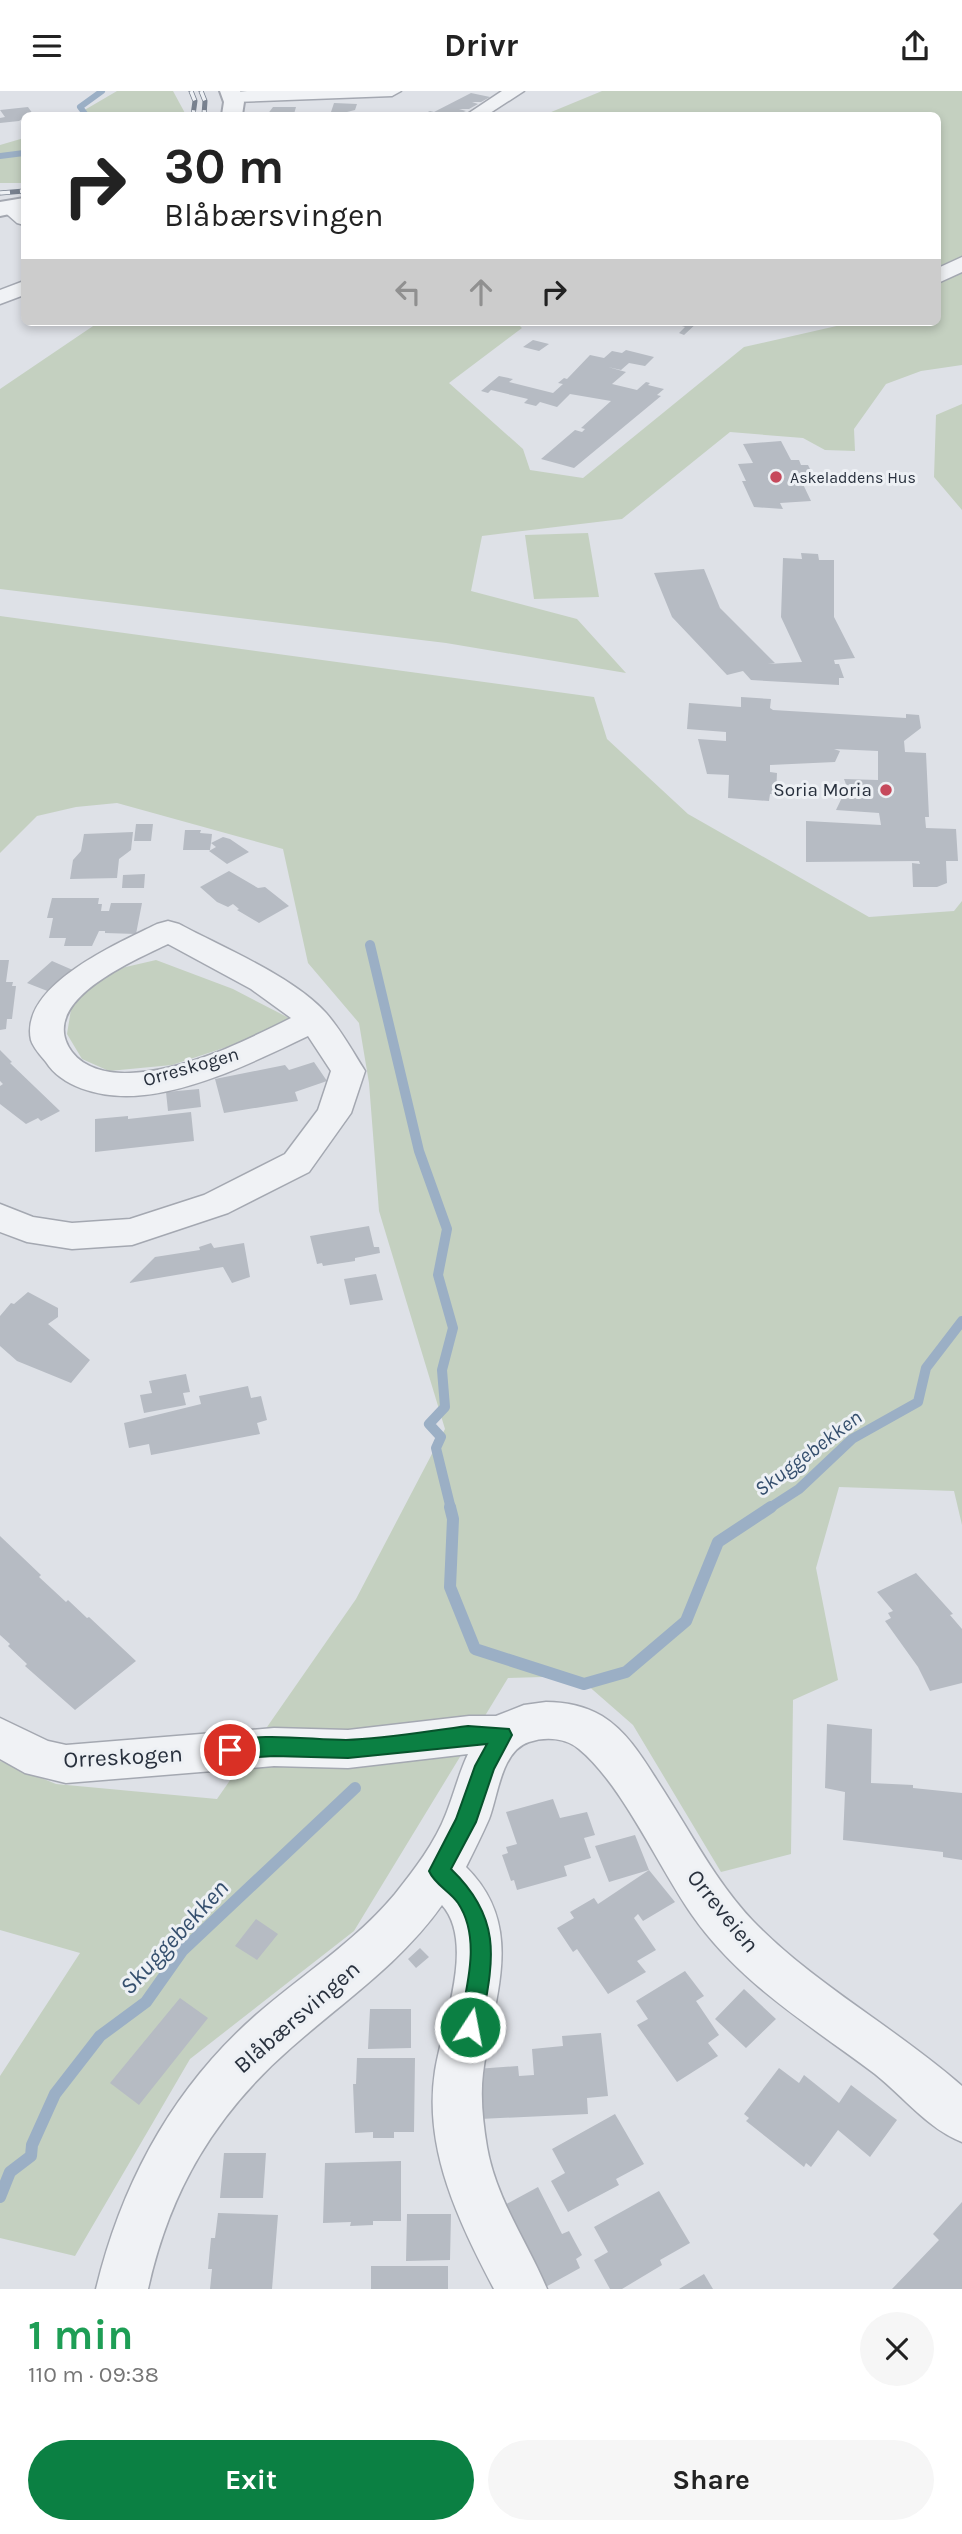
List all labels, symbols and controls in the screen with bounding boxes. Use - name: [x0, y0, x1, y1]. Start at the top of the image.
- icon: menu: [28, 27, 66, 65]
- text: Drivr: [444, 27, 518, 64]
- icon: share: [896, 27, 934, 65]
- text: 30 m: [164, 138, 284, 195]
- icon: right: [49, 140, 140, 231]
- text: Blåbærsvingen: [164, 197, 384, 234]
- icon: left: [389, 273, 427, 311]
- icon: ahead: [462, 273, 500, 311]
- icon: right: [535, 273, 573, 311]
- place label: Askeladdens Hus: [790, 468, 916, 487]
- marker: Askeladdens Hus: [768, 469, 784, 485]
- place label: Soria Moria: [773, 779, 872, 801]
- marker: Soria Moria: [878, 782, 894, 798]
- street label: Orreskogen: [140, 1043, 242, 1091]
- water label: Skuggebekken: [750, 1405, 866, 1501]
- pin: [200, 1720, 260, 1780]
- icon: arrive: [211, 1731, 249, 1769]
- street label: Orreskogen: [63, 1740, 183, 1774]
- street label: Orreveien: [681, 1864, 765, 1958]
- water label: Skuggebekken: [114, 1874, 234, 2000]
- street label: Blåbærsvingen: [229, 1955, 365, 2079]
- position arrow: [433, 1990, 507, 2064]
- text: 1 min: [28, 2310, 133, 2360]
- button: close: [860, 2312, 934, 2386]
- text: 110 m · 09:38: [28, 2361, 159, 2388]
- button: Exit: [28, 2440, 474, 2520]
- button: Share: [488, 2440, 934, 2520]

